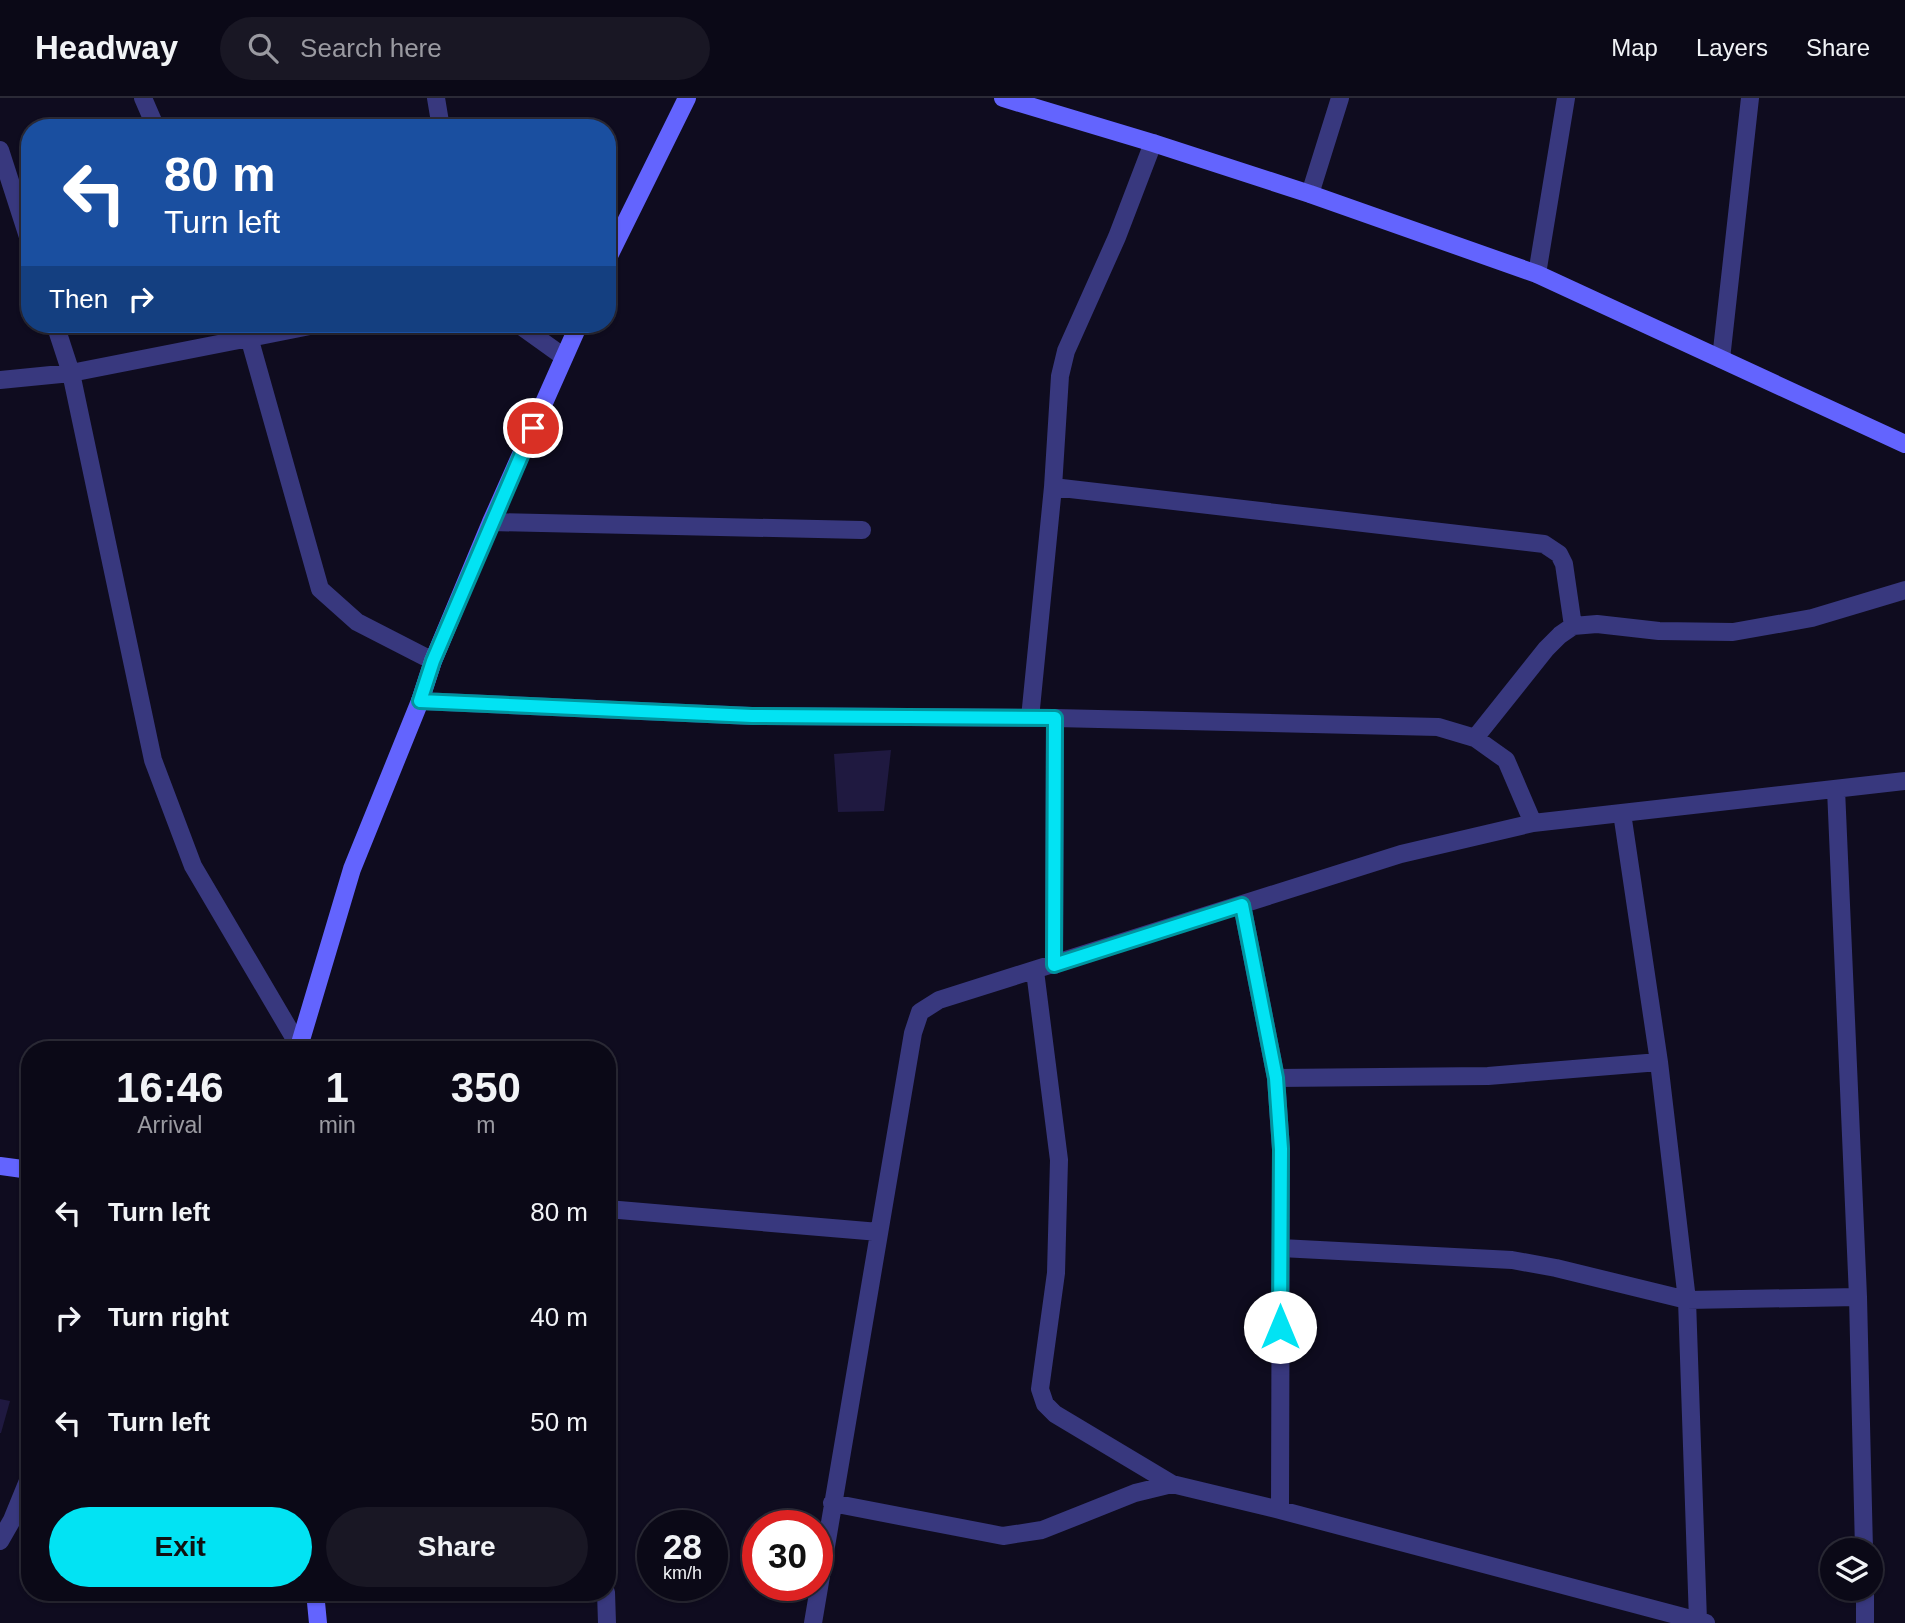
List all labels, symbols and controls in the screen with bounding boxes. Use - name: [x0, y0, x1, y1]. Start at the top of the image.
- search box: [220, 17, 710, 80]
- text: Headway: [35, 29, 178, 66]
- icon: search: [244, 29, 282, 67]
- text: Search here: [300, 33, 442, 63]
- text: Map: [1611, 34, 1658, 61]
- text: Layers: [1696, 34, 1768, 61]
- text: Share: [1806, 34, 1870, 61]
- icon: left: [49, 147, 140, 238]
- text: 80 m: [164, 147, 276, 201]
- text: Turn left: [164, 204, 280, 240]
- icon: right: [122, 280, 160, 318]
- text: Then: [49, 284, 108, 314]
- pin: [503, 398, 563, 458]
- icon: arrive: [514, 409, 552, 447]
- text: 16:46: [116, 1064, 224, 1111]
- text: 1: [325, 1064, 349, 1111]
- text: 350: [451, 1064, 521, 1111]
- text: Arrival: [137, 1112, 202, 1138]
- text: min: [319, 1112, 356, 1138]
- text: m: [476, 1112, 495, 1138]
- icon: left: [49, 1194, 87, 1232]
- text: Turn left: [108, 1197, 210, 1227]
- text: 80 m: [530, 1197, 588, 1227]
- position arrow: [1243, 1290, 1317, 1364]
- icon: right: [49, 1299, 87, 1337]
- text: Turn right: [108, 1302, 229, 1332]
- text: 40 m: [530, 1302, 588, 1332]
- icon: left: [49, 1404, 87, 1442]
- text: Turn left: [108, 1407, 210, 1437]
- text: 50 m: [530, 1407, 588, 1437]
- button: Exit: [49, 1507, 312, 1587]
- button: Share: [326, 1507, 588, 1587]
- speed limit sign: 30: [742, 1510, 833, 1601]
- text: 28: [663, 1527, 702, 1566]
- map controls: [1820, 1538, 1883, 1601]
- button: layers: [1820, 1538, 1883, 1601]
- text: km/h: [663, 1563, 702, 1583]

